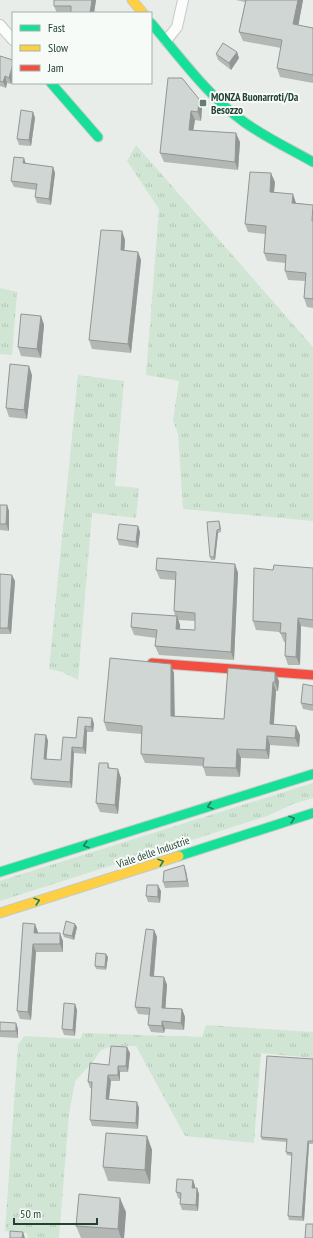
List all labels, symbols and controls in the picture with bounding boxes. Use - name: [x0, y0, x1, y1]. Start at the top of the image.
- legend: [12, 12, 152, 84]
- text: Fast: [48, 20, 66, 35]
- text: Slow: [48, 40, 69, 55]
- text: Jam: [47, 60, 64, 75]
- place label: MONZA Buonarroti/Da Besozzo: [211, 90, 299, 117]
- marker: MONZA Buonarroti/Da Besozzo: [198, 98, 208, 108]
- one-way arrow: [207, 801, 214, 810]
- one-way arrow: [288, 815, 295, 824]
- street label: Viale delle Industrie: [114, 833, 192, 871]
- one-way arrow: [83, 840, 90, 849]
- one-way arrow: [157, 858, 164, 866]
- one-way arrow: [34, 898, 41, 906]
- scale bar: [14, 1200, 97, 1226]
- text: 50 m: [20, 1206, 41, 1221]

